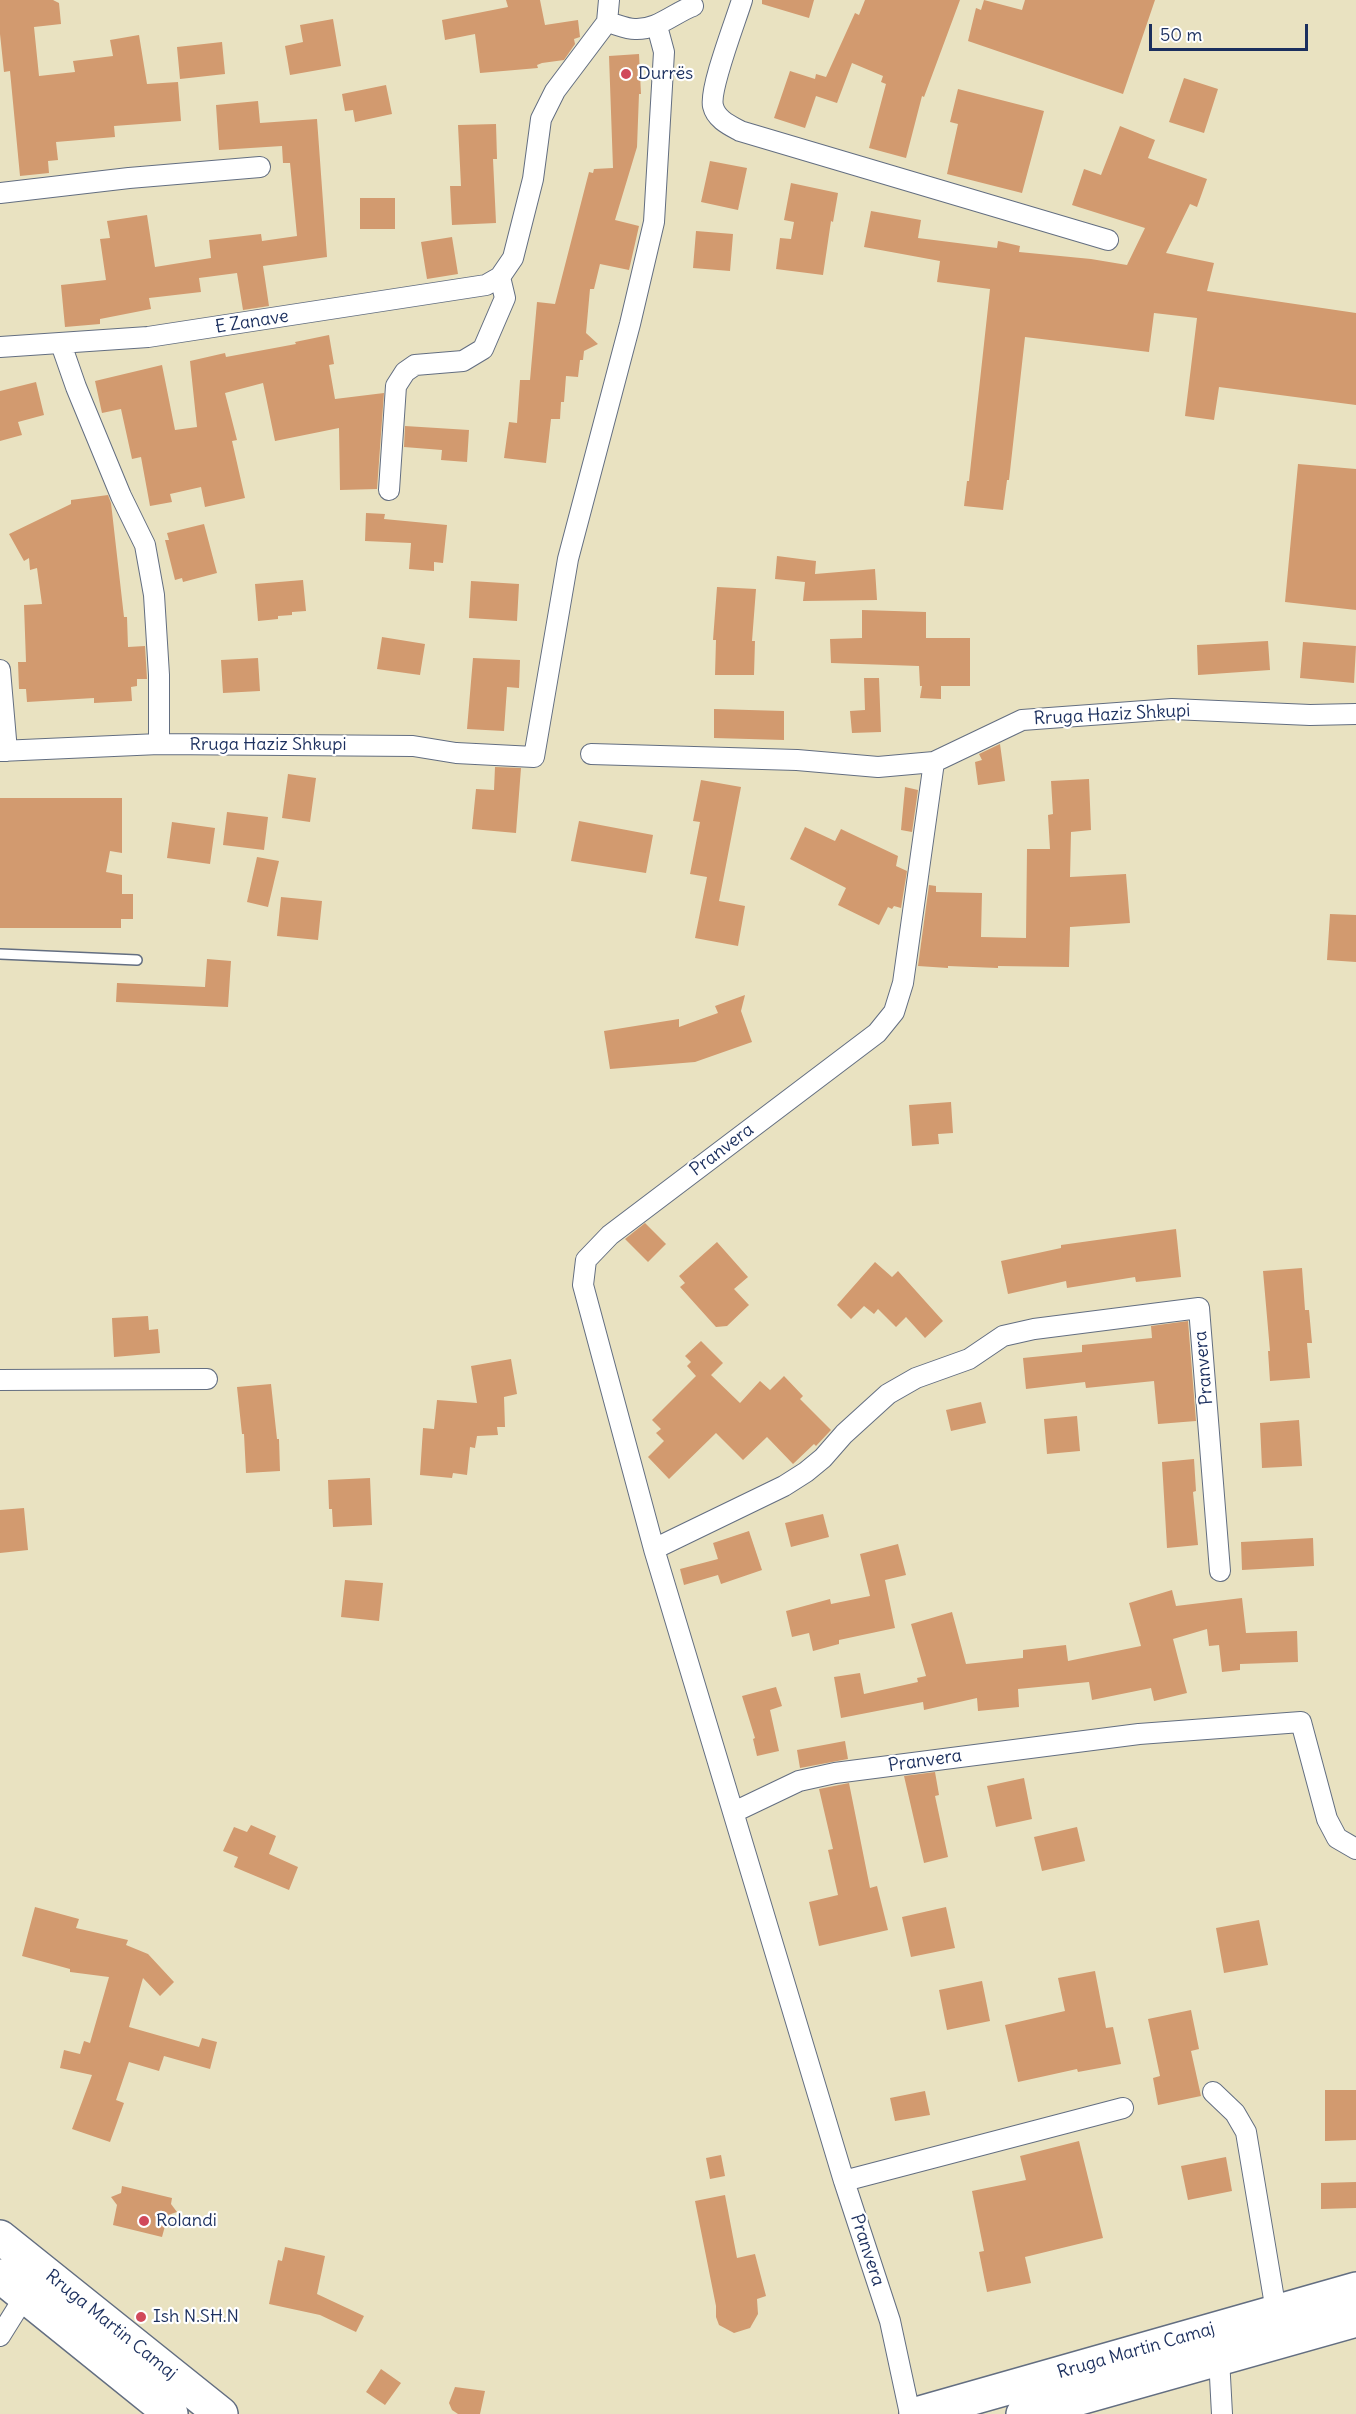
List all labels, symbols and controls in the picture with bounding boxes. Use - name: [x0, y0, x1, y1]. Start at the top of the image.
- scale bar: [1152, 12, 1311, 50]
- text: 50 m: [1160, 23, 1202, 46]
- place label: Durrës: [638, 63, 693, 85]
- marker: Durrës: [619, 67, 633, 81]
- street label: E Zanave: [214, 306, 290, 338]
- street label: Rruga Haziz Shkupi: [1033, 700, 1191, 730]
- street label: Rruga Haziz Shkupi: [190, 734, 346, 756]
- street label: Pranvera: [686, 1119, 758, 1181]
- street label: Pranvera: [1190, 1330, 1218, 1406]
- street label: Pranvera: [887, 1745, 963, 1777]
- place label: Rolandi: [156, 2210, 217, 2232]
- street label: Pranvera: [845, 2211, 889, 2289]
- marker: Rolandi: [137, 2214, 151, 2228]
- street label: Rruga Martin Camaj: [41, 2265, 181, 2385]
- place label: Ish N.SH.N: [153, 2306, 239, 2328]
- marker: Ish N.SH.N: [134, 2310, 148, 2324]
- street label: Rruga Martin Camaj: [1055, 2318, 1217, 2384]

